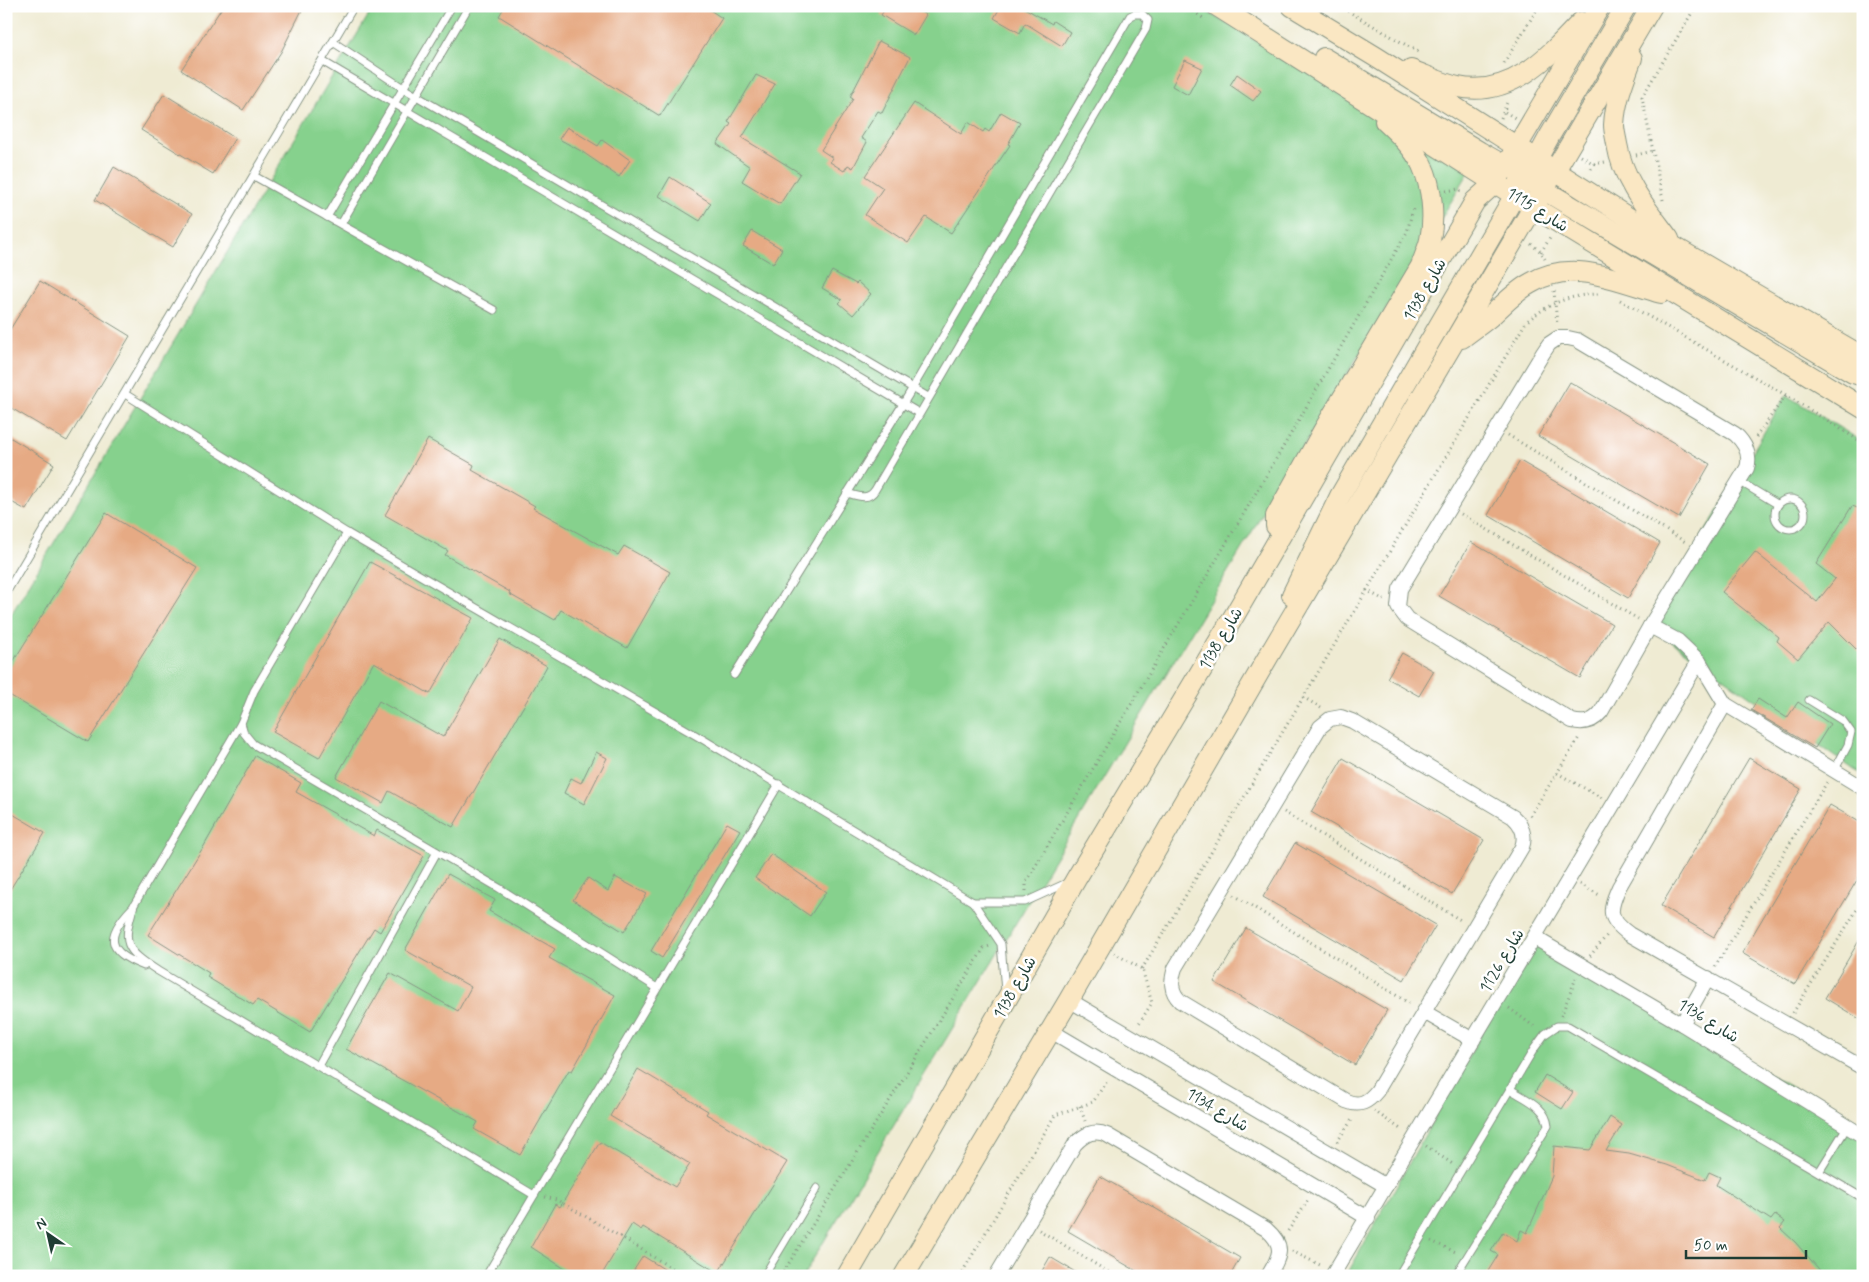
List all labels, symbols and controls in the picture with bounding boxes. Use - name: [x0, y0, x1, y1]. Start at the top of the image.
- street label: شارع 1115: [1502, 183, 1572, 237]
- street label: شارع 1138: [1399, 255, 1452, 325]
- street label: شارع 1138: [1195, 604, 1248, 674]
- street label: شارع 1126: [1475, 925, 1529, 996]
- street label: شارع 1138: [989, 953, 1042, 1023]
- street label: شارع 1136: [1674, 994, 1742, 1048]
- street label: شارع 1134: [1182, 1084, 1252, 1137]
- north arrow: [22, 1210, 72, 1260]
- text: N: [32, 1214, 50, 1234]
- scale bar: [1686, 1227, 1806, 1259]
- text: 50 m: [1694, 1236, 1728, 1256]

